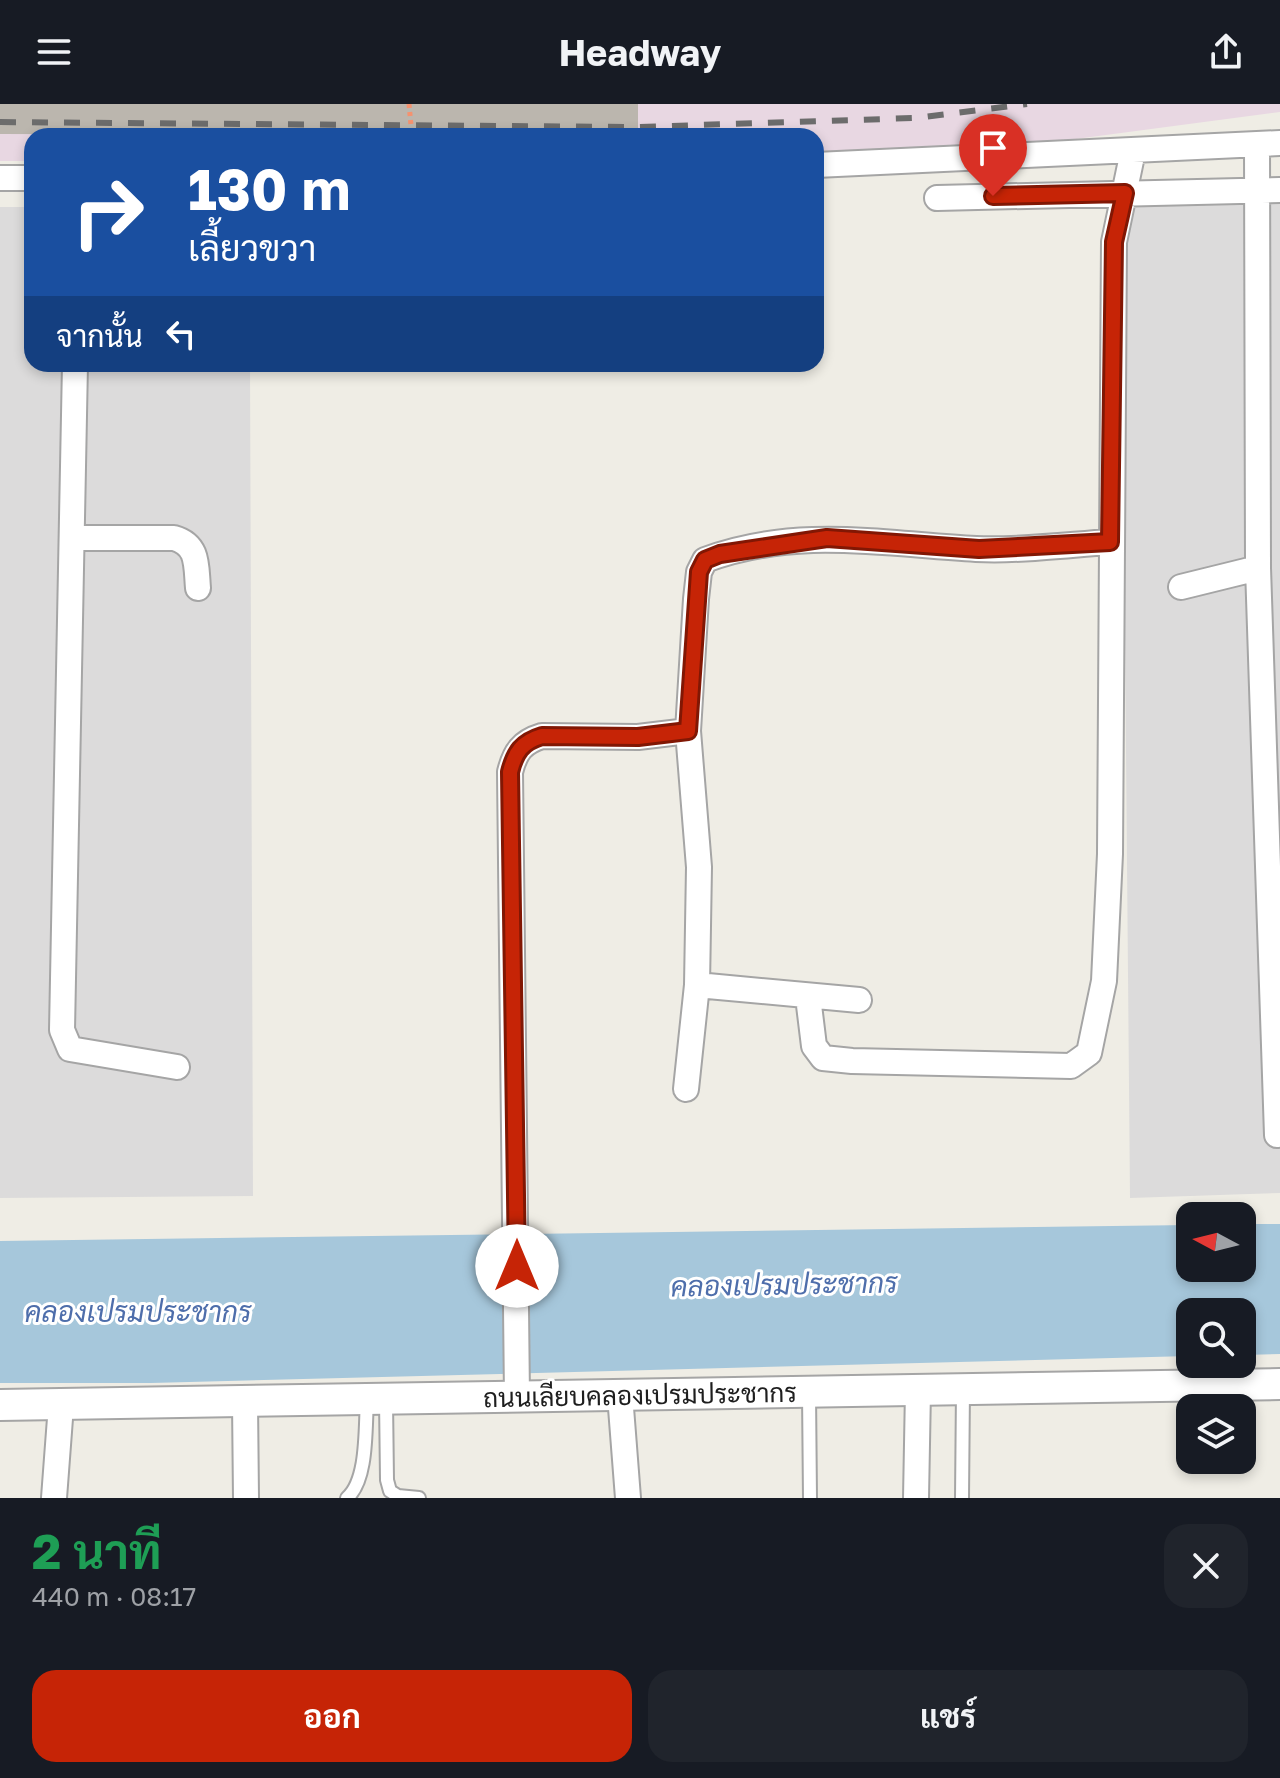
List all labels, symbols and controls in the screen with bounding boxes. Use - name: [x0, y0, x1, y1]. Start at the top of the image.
- icon: menu: [32, 30, 76, 74]
- icon: share: [1204, 30, 1248, 74]
- text: Headway: [559, 31, 721, 74]
- pin: [959, 114, 1027, 196]
- icon: arrive: [971, 126, 1015, 170]
- text: 130 m: [188, 155, 350, 222]
- icon: right: [56, 160, 160, 264]
- text: เลี้ยวขวา: [188, 226, 316, 269]
- icon: left: [159, 312, 203, 356]
- text: จากนั้น: [56, 318, 143, 354]
- north arrow: [1176, 1202, 1256, 1282]
- map controls: [1176, 1202, 1256, 1474]
- position arrow: [475, 1224, 559, 1308]
- water label: คลองเปรมประชากร: [670, 1265, 899, 1302]
- water label: คลองเปรมประชากร: [24, 1295, 253, 1328]
- button: search: [1176, 1298, 1256, 1378]
- street label: ถนนเลียบคลองเปรมประชากร: [483, 1377, 797, 1413]
- button: layers: [1176, 1394, 1256, 1474]
- text: 2 นาที: [32, 1522, 162, 1580]
- button: close: [1164, 1524, 1248, 1608]
- text: 440 m · 08:17: [32, 1581, 196, 1612]
- button: ออก: [32, 1670, 632, 1762]
- button: แชร์: [648, 1670, 1248, 1762]

